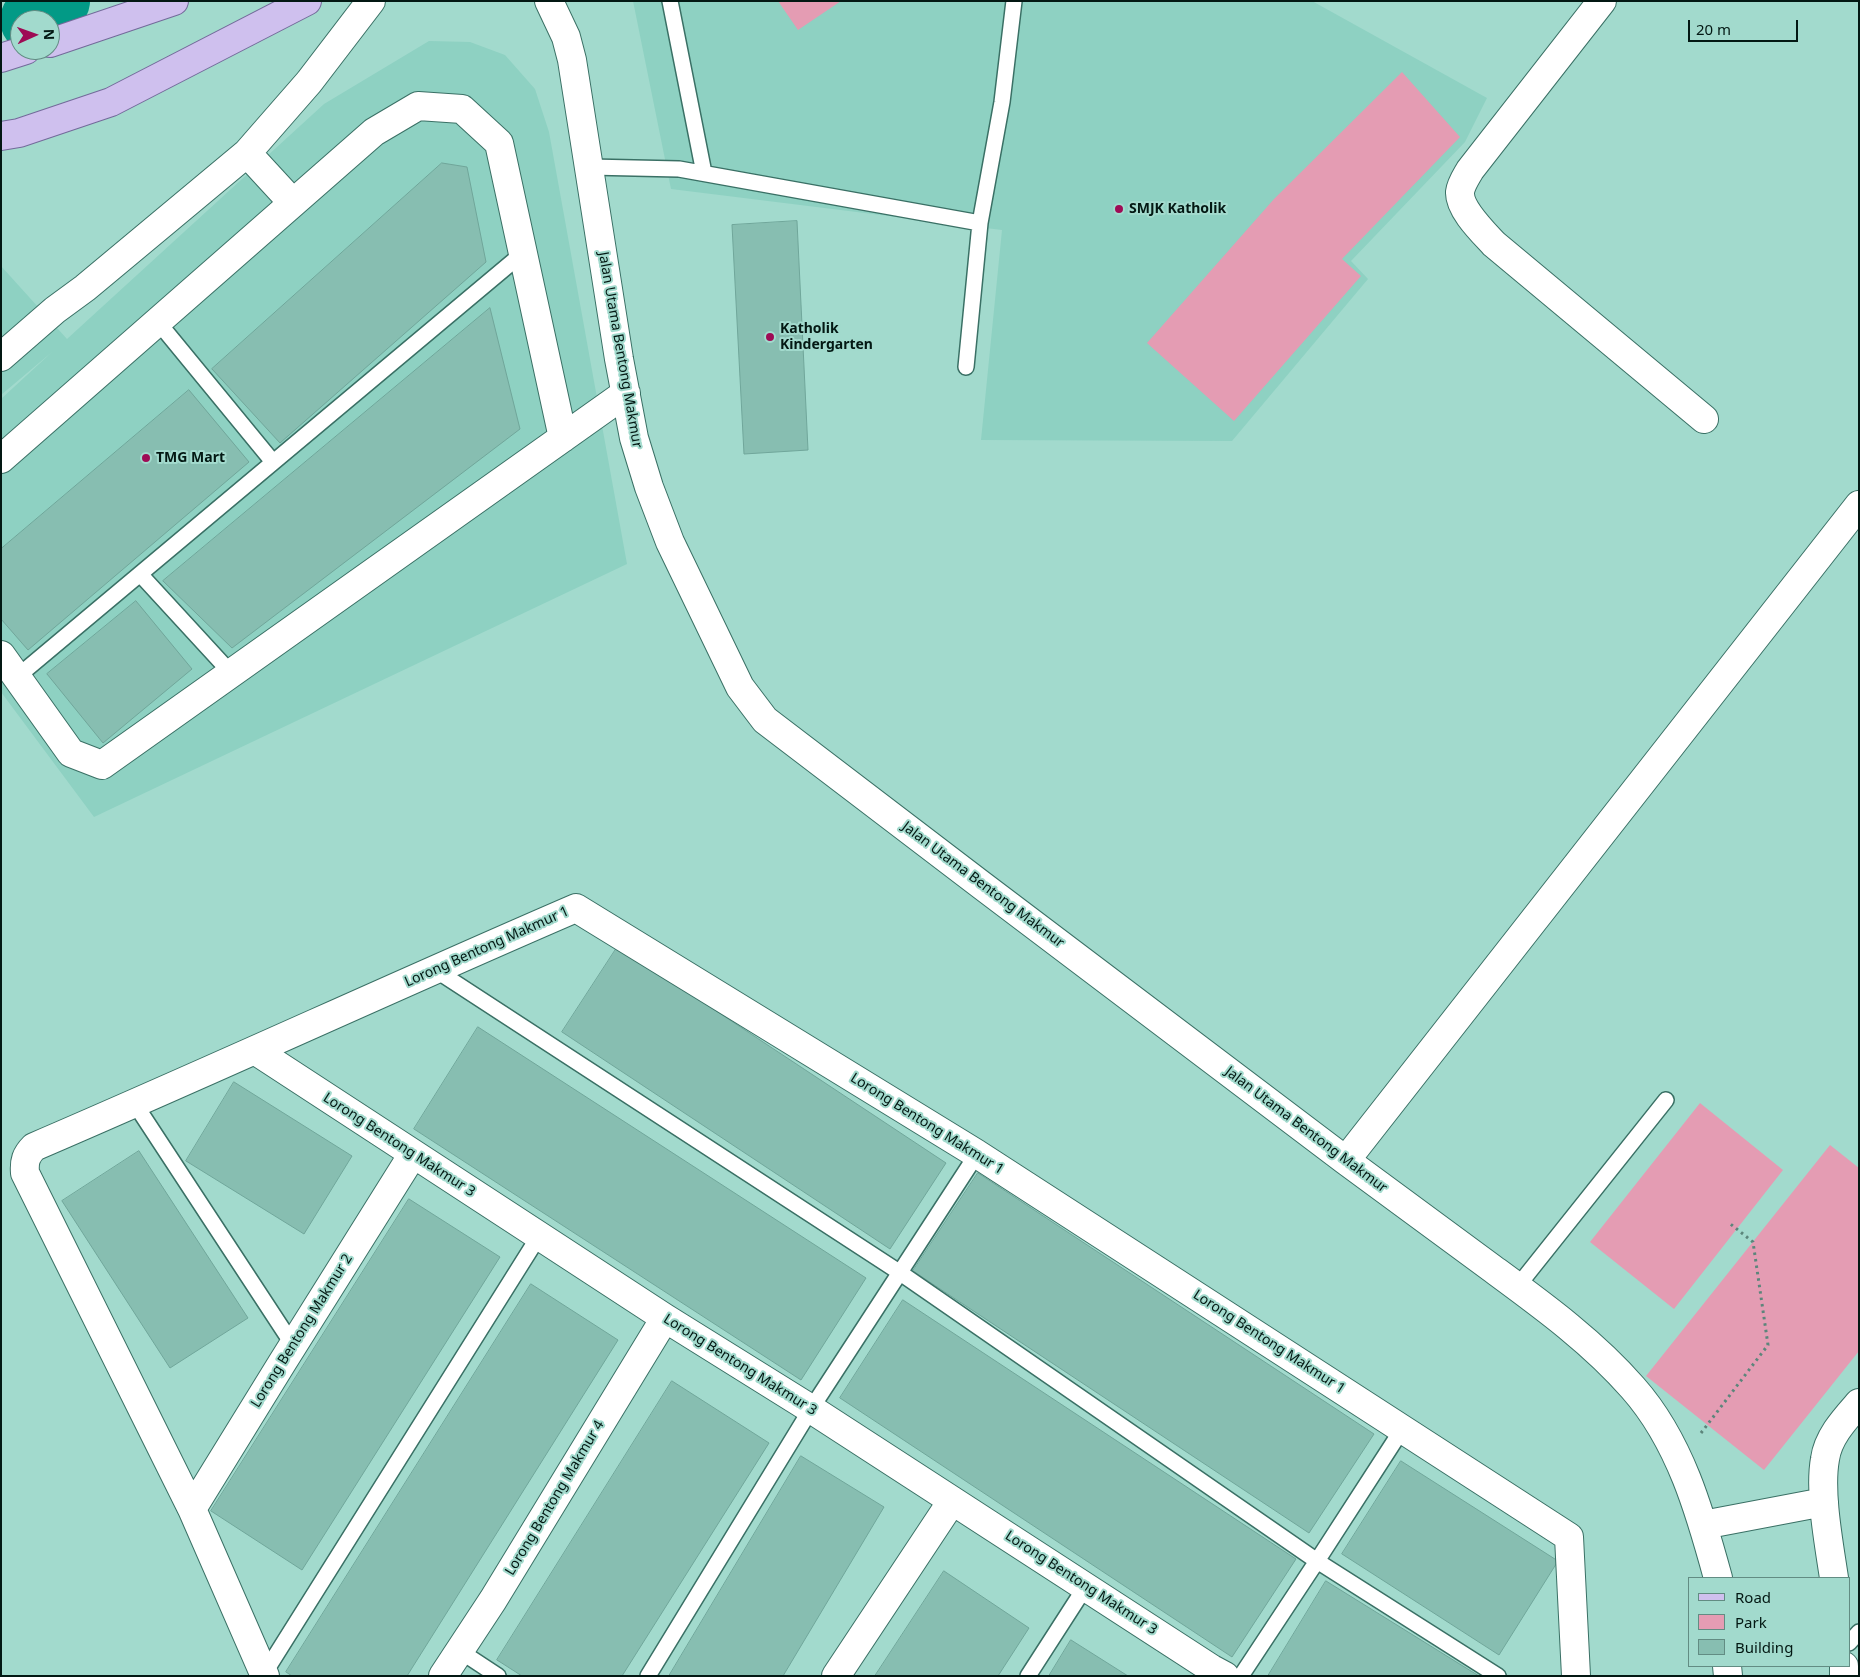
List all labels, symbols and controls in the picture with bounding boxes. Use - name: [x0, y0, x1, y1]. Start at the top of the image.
- north arrow: [10, 10, 60, 60]
- scale bar: [1690, 10, 1800, 42]
- text: 20 m: [1696, 19, 1731, 39]
- text: N: [40, 28, 59, 41]
- place label: SMJK Katholik: [1129, 201, 1226, 217]
- marker: SMJK Katholik: [1113, 203, 1125, 215]
- street label: Jalan Utama Bentong Makmur: [594, 251, 646, 449]
- place label: Katholik Kindergarten: [780, 321, 873, 354]
- marker: Katholik Kindergarten: [764, 331, 776, 343]
- place label: TMG Mart: [156, 450, 225, 466]
- marker: TMG Mart: [140, 452, 152, 464]
- street label: Jalan Utama Bentong Makmur: [899, 818, 1067, 952]
- street label: Lorong Bentong Makmur 1: [402, 903, 572, 991]
- street label: Jalan Utama Bentong Makmur: [1222, 1063, 1390, 1197]
- street label: Lorong Bentong Makmur 1: [847, 1070, 1007, 1178]
- street label: Lorong Bentong Makmur 3: [320, 1089, 478, 1201]
- street label: Lorong Bentong Makmur 2: [248, 1251, 356, 1411]
- street label: Lorong Bentong Makmur 1: [1190, 1286, 1348, 1398]
- street label: Lorong Bentong Makmur 3: [660, 1311, 820, 1419]
- street label: Lorong Bentong Makmur 4: [502, 1417, 608, 1579]
- street label: Lorong Bentong Makmur 3: [1002, 1527, 1160, 1639]
- legend: [1688, 1577, 1850, 1667]
- text: Road: [1735, 1587, 1771, 1607]
- text: Park: [1735, 1612, 1767, 1632]
- text: Building: [1735, 1637, 1793, 1657]

